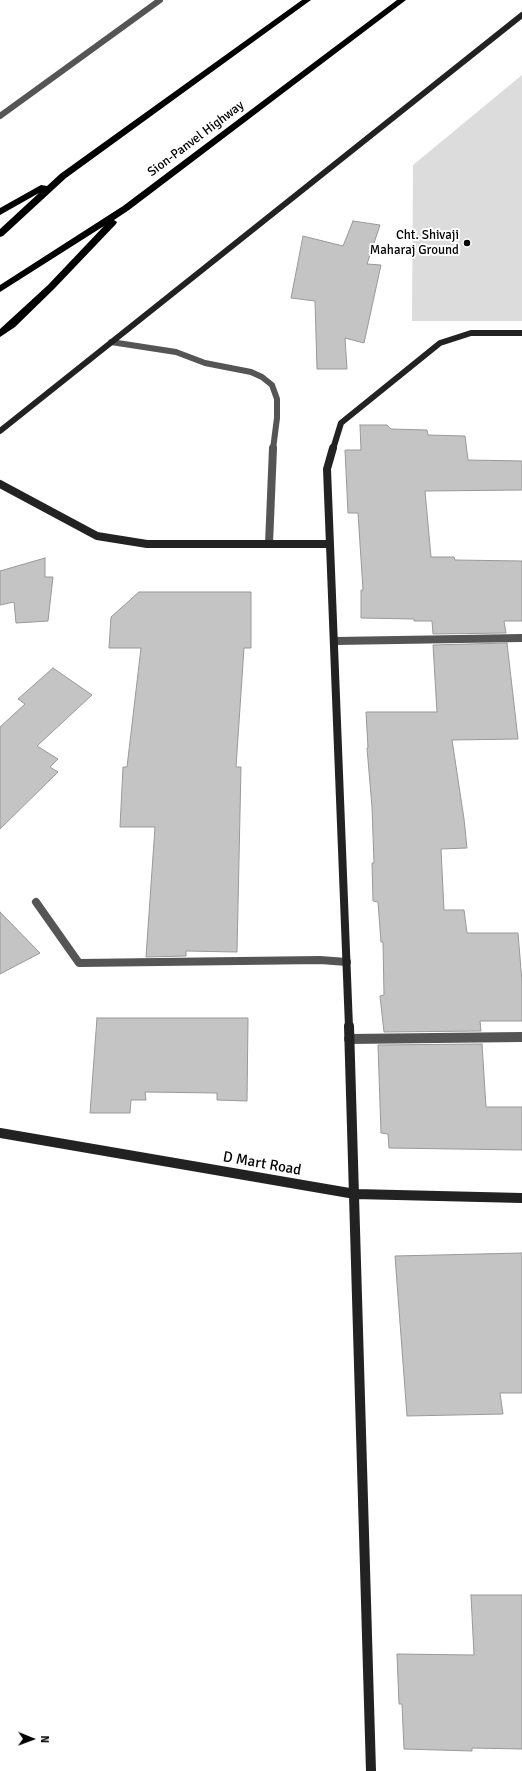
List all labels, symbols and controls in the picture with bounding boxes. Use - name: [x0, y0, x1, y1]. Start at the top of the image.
- street label: Sion-Panvel Highway: [145, 98, 247, 180]
- place label: Cht. Shivaji Maharaj Ground: [370, 228, 459, 259]
- marker: Cht. Shivaji Maharaj Ground: [462, 238, 472, 248]
- street label: D Mart Road: [221, 1148, 303, 1180]
- north arrow: [12, 1719, 52, 1759]
- text: N: [38, 1735, 51, 1743]

